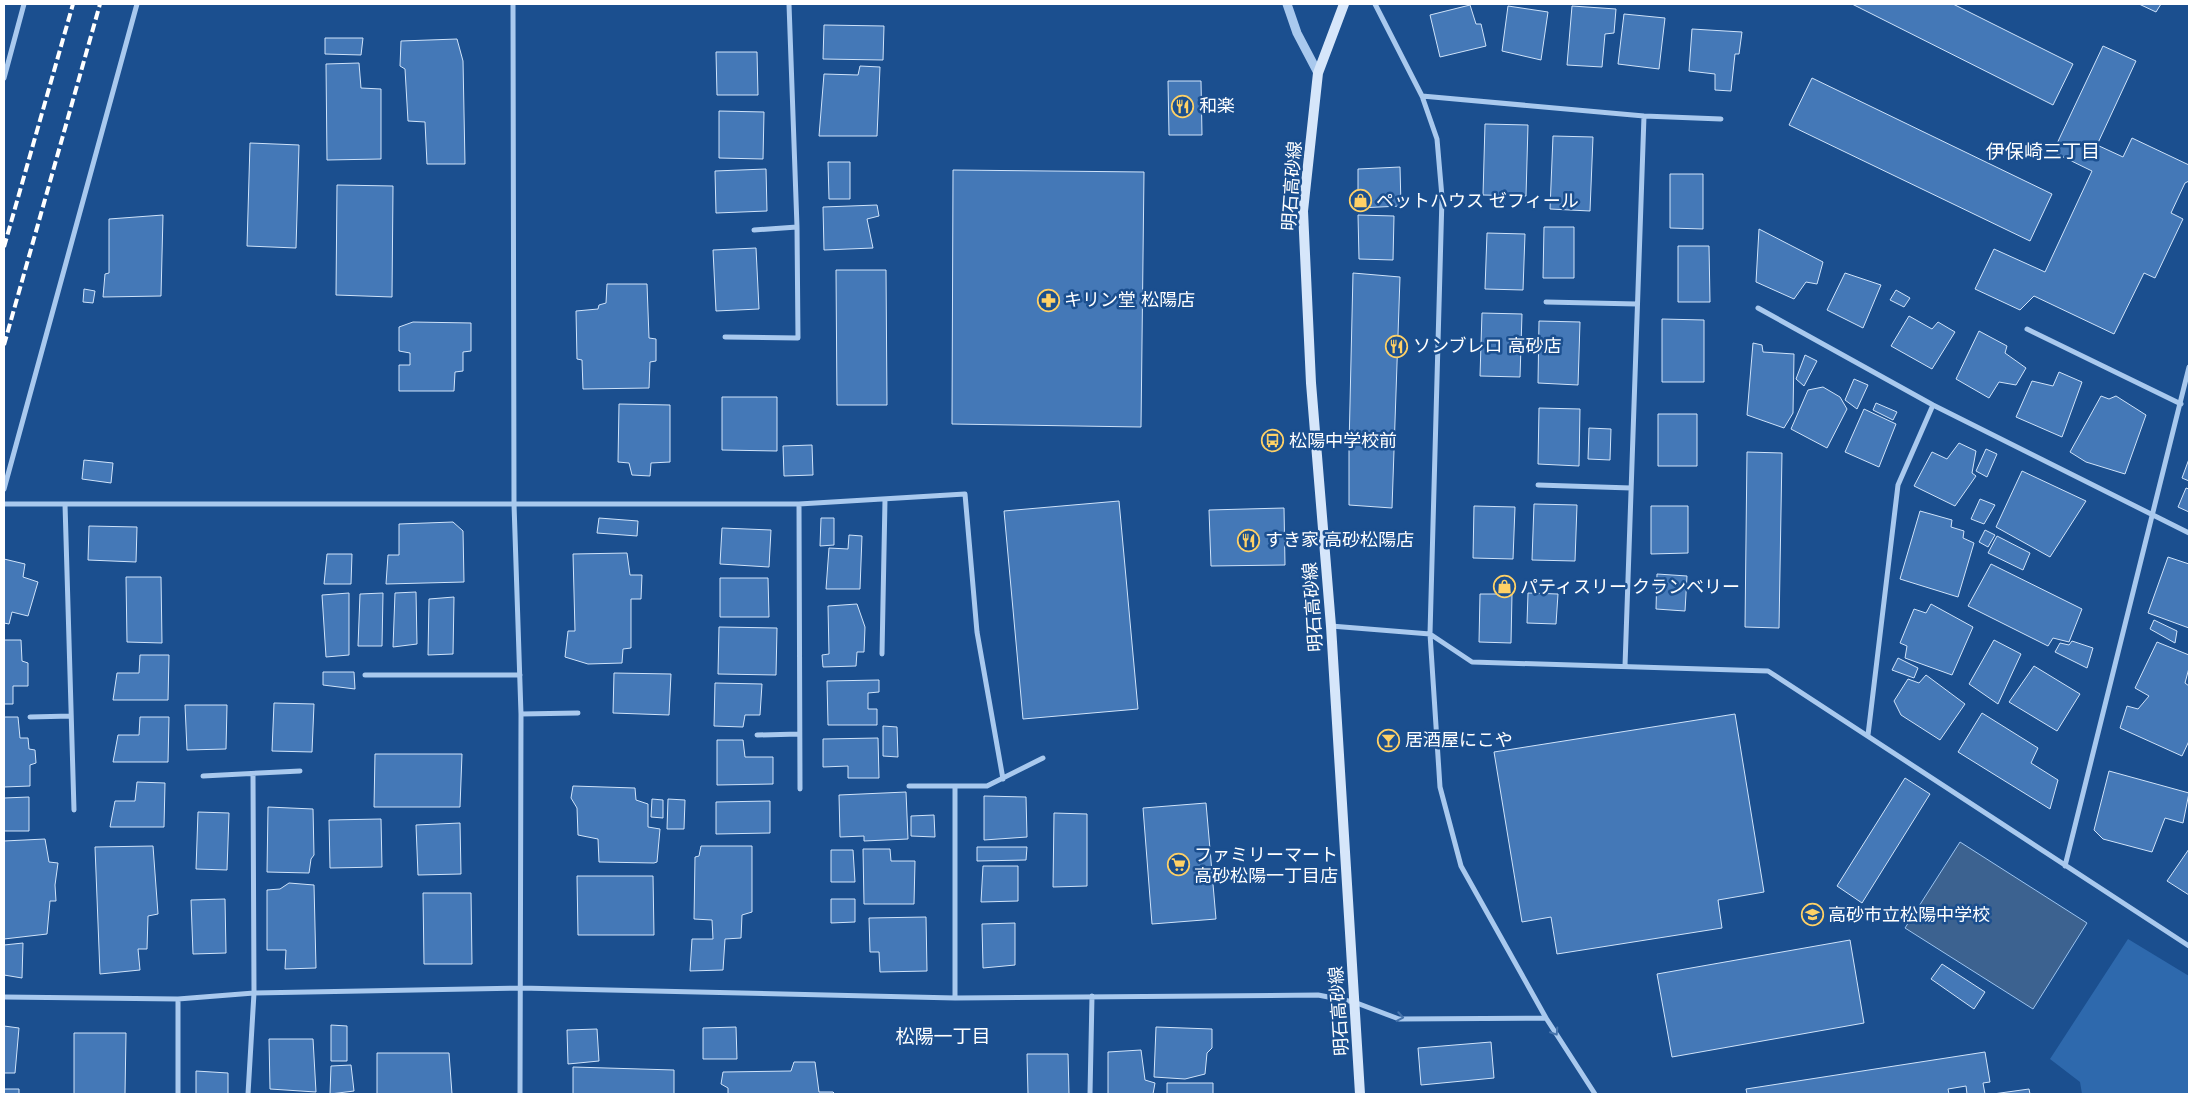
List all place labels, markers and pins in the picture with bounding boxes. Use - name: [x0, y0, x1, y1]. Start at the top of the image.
- restaurant icon: 和楽: [1171, 94, 1195, 118]
- place label: 和楽: [1199, 95, 1235, 116]
- shop icon: ペットハウス ゼフィール: [1348, 189, 1372, 213]
- place label: ペットハウス ゼフィール: [1376, 190, 1579, 211]
- pharmacy icon: キリン堂 松陽店: [1036, 288, 1060, 312]
- place label: キリン堂 松陽店: [1064, 289, 1195, 310]
- restaurant icon: ソンブレロ 高砂店: [1385, 334, 1409, 358]
- place label: ソンブレロ 高砂店: [1413, 335, 1562, 356]
- bus stop icon: 松陽中学校前: [1261, 429, 1285, 453]
- place label: 松陽中学校前: [1289, 430, 1397, 451]
- restaurant icon: すき家 高砂松陽店: [1237, 528, 1261, 552]
- place label: すき家 高砂松陽店: [1265, 529, 1414, 550]
- shop icon: パティスリー クランベリー: [1492, 575, 1516, 599]
- place label: パティスリー クランベリー: [1520, 576, 1740, 597]
- bar icon: 居酒屋にこや: [1377, 728, 1401, 752]
- place label: 居酒屋にこや: [1405, 729, 1513, 750]
- place label: ファミリーマート 高砂松陽一丁目店: [1194, 844, 1338, 886]
- supermarket icon: ファミリーマート 高砂松陽一丁目店: [1166, 853, 1190, 877]
- school or university icon: 高砂市立松陽中学校: [1800, 903, 1824, 927]
- place label: 高砂市立松陽中学校: [1828, 904, 1990, 925]

